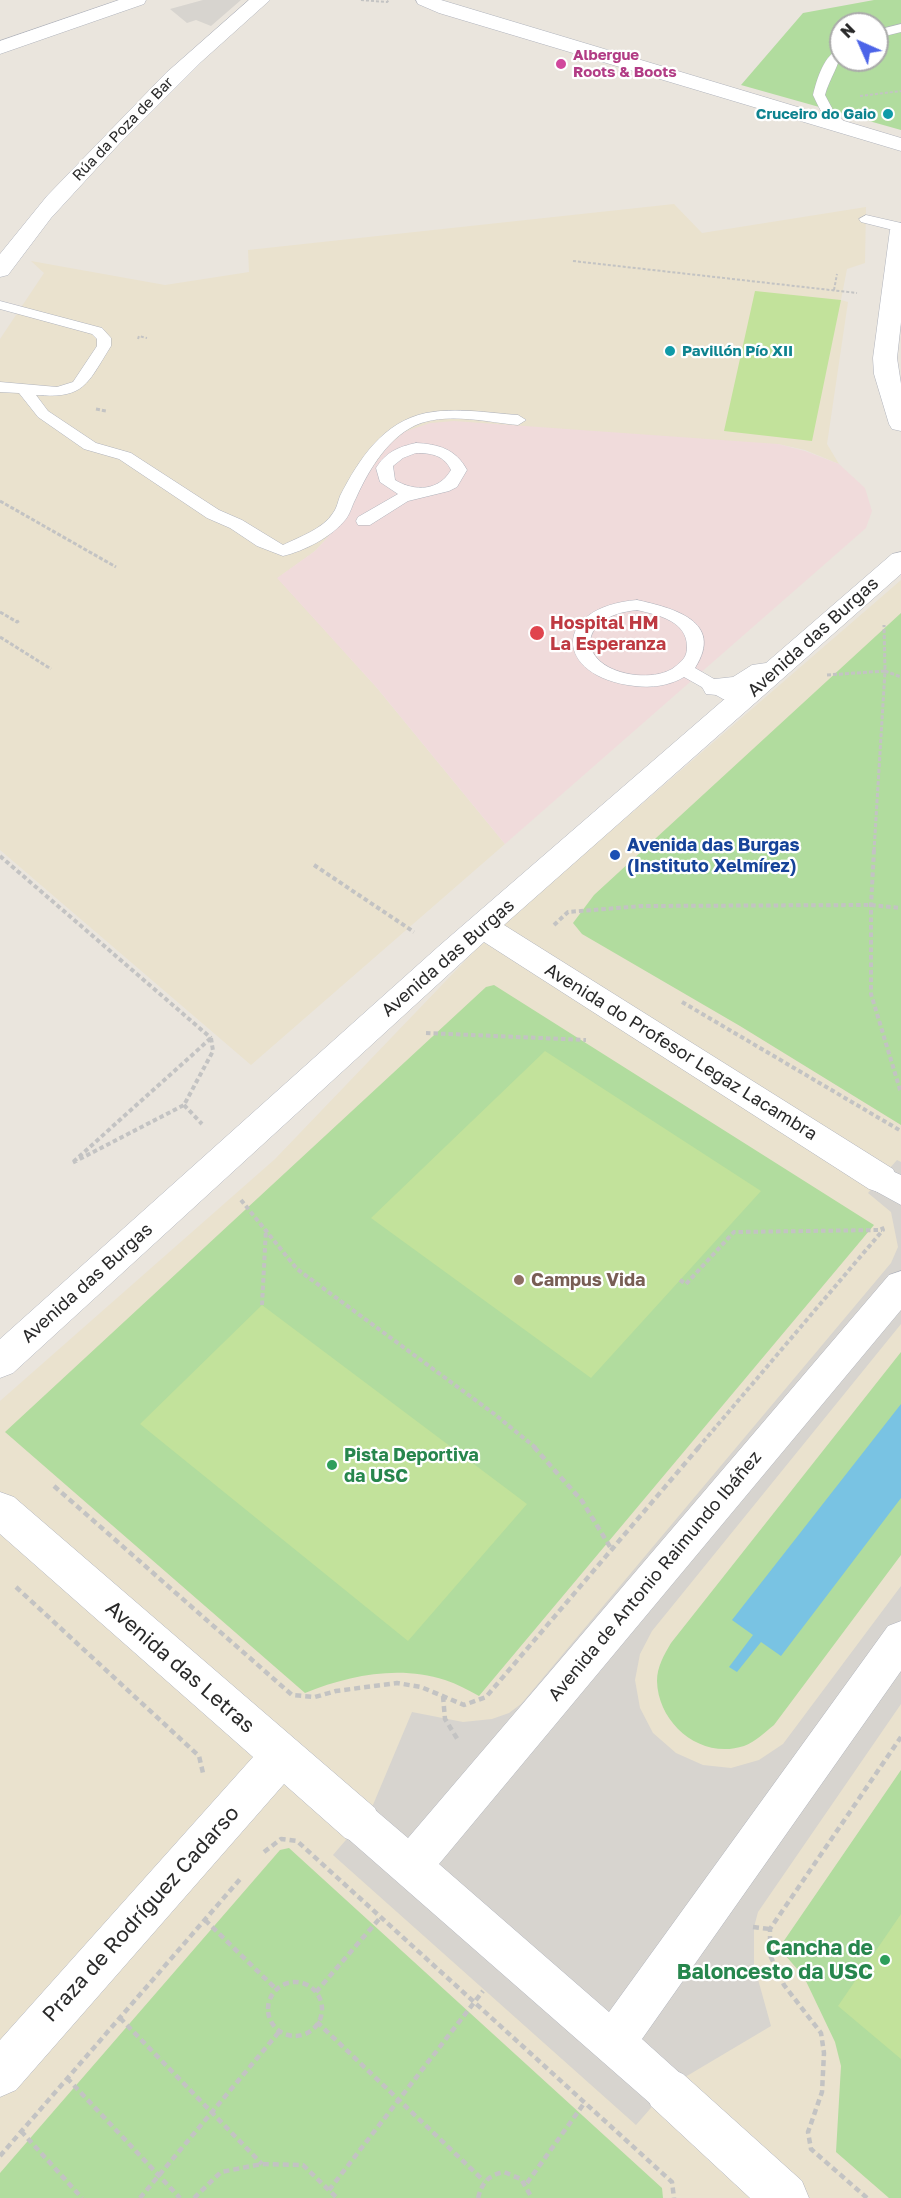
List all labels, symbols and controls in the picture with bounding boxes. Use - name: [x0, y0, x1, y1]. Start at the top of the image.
- north arrow: [829, 12, 889, 72]
- text: N: [836, 19, 859, 42]
- place label: Albergue Roots & Boots: [573, 46, 677, 81]
- marker: Albergue Roots & Boots: [554, 57, 568, 71]
- street label: Rúa da Poza de Bar: [69, 73, 177, 185]
- place label: Cruceiro do Gaio: [756, 105, 876, 123]
- marker: Cruceiro do Gaio: [881, 107, 895, 121]
- place label: Pavillón Pío XII: [682, 342, 793, 360]
- marker: Pavillón Pío XII: [663, 344, 677, 358]
- street label: Avenida das Burgas: [743, 573, 883, 701]
- place label: Hospital HM La Esperanza: [550, 612, 666, 654]
- marker: Hospital HM La Esperanza: [528, 624, 546, 642]
- place label: Avenida das Burgas (Instituto Xelmírez): [627, 834, 800, 876]
- marker: Avenida das Burgas (Instituto Xelmírez): [608, 848, 622, 862]
- street label: Avenida das Burgas: [377, 895, 519, 1021]
- street label: Avenida do Profesor Legaz Lacambra: [541, 959, 821, 1145]
- street label: Avenida das Burgas: [17, 1219, 157, 1347]
- place label: Campus Vida: [531, 1269, 646, 1291]
- marker: Campus Vida: [512, 1273, 526, 1287]
- place label: Pista Deportiva da USC: [344, 1444, 479, 1486]
- street label: Avenida de Antonio Raimundo Ibáñez: [544, 1447, 766, 1705]
- marker: Pista Deportiva da USC: [325, 1458, 339, 1472]
- street label: Avenida das Letras: [100, 1595, 260, 1739]
- street label: Praza de Rodríguez Cadarso: [37, 1801, 245, 2027]
- place label: Cancha de Baloncesto da USC: [677, 1935, 873, 1985]
- marker: Cancha de Baloncesto da USC: [878, 1953, 892, 1967]

